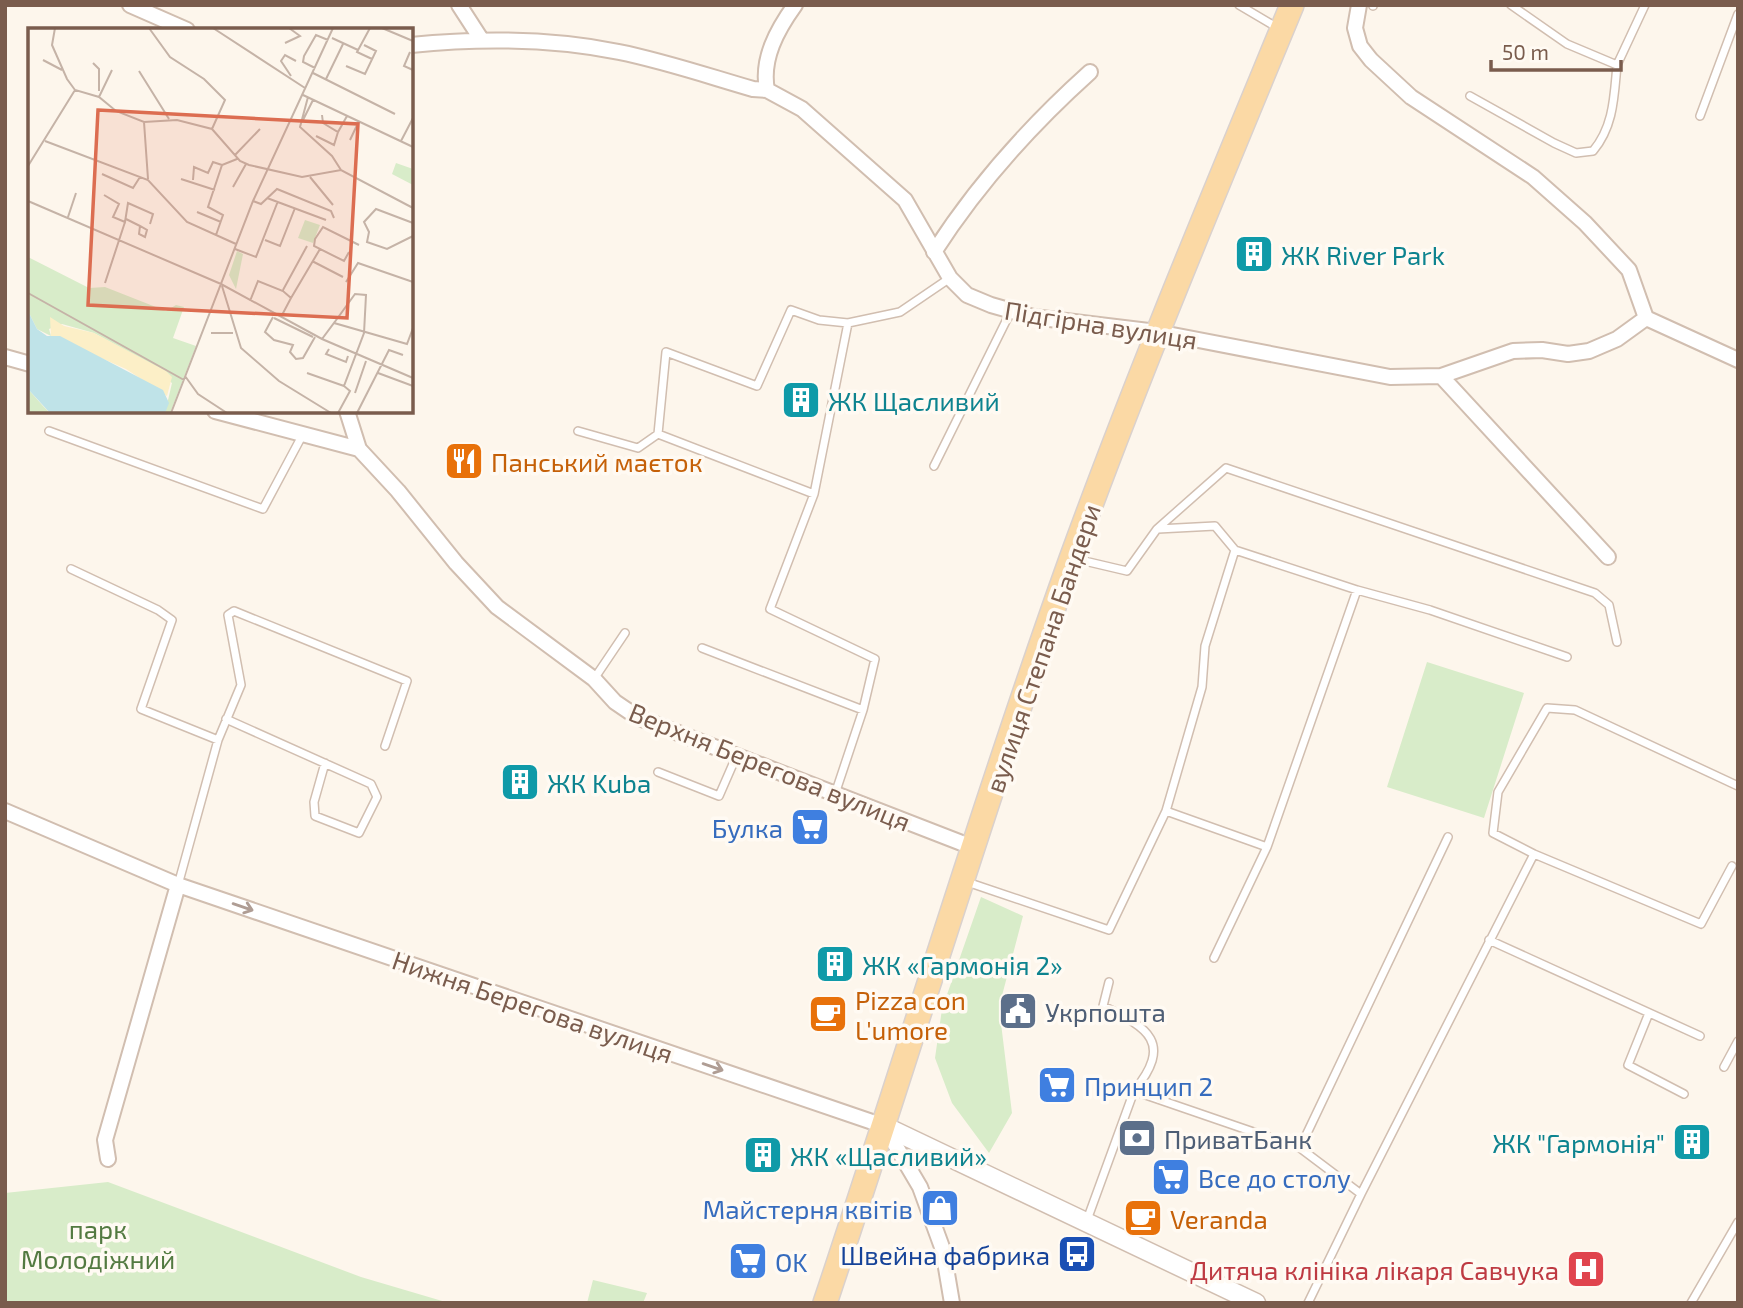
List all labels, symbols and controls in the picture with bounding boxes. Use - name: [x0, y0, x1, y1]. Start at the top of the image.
- inset map: [28, 28, 413, 413]
- scale bar: [1491, 28, 1620, 72]
- text: 50 m: [1502, 39, 1549, 64]
- building icon: ЖК River Park: [1233, 233, 1275, 275]
- place label: ЖК River Park: [1281, 239, 1445, 270]
- street label: Підгірна вулиця: [1002, 293, 1200, 356]
- building icon: ЖК Щасливий: [780, 379, 822, 421]
- place label: ЖК Щасливий: [828, 385, 1000, 416]
- restaurant icon: Панський маєток: [443, 440, 485, 482]
- place label: Панський маєток: [491, 446, 703, 477]
- street label: вулиця Степана Бандери: [978, 500, 1107, 797]
- street label: Верхня Берегова вулиця: [624, 695, 915, 838]
- building icon: ЖК Kuba: [499, 761, 541, 803]
- place label: ЖК Kuba: [547, 767, 651, 798]
- supermarket icon: Булка: [789, 806, 831, 848]
- place label: Булка: [712, 812, 783, 844]
- one-way arrow: [231, 902, 253, 914]
- street label: Нижня Берегова вулиця: [388, 943, 677, 1070]
- building icon: ЖК «Гармонія 2»: [814, 943, 856, 985]
- place label: ЖК «Гармонія 2»: [862, 949, 1063, 980]
- place label: Pizza con L'umore: [855, 984, 966, 1045]
- public building icon: Укрпошта: [997, 990, 1039, 1032]
- cafe icon: Pizza con L'umore: [807, 993, 849, 1035]
- place label: Укрпошта: [1045, 996, 1166, 1027]
- one-way arrow: [701, 1062, 723, 1074]
- supermarket icon: Принцип 2: [1036, 1064, 1078, 1106]
- place label: Принцип 2: [1084, 1070, 1213, 1101]
- bank icon: ПриватБанк: [1116, 1117, 1158, 1159]
- building icon: ЖК "Гармонія": [1671, 1121, 1713, 1163]
- place label: ПриватБанк: [1164, 1123, 1312, 1154]
- place label: ЖК "Гармонія": [1492, 1127, 1665, 1158]
- building icon: ЖК «Щасливий»: [742, 1134, 784, 1176]
- place label: ЖК «Щасливий»: [790, 1140, 987, 1171]
- supermarket icon: Все до столу: [1150, 1156, 1192, 1198]
- place label: Все до столу: [1198, 1162, 1351, 1194]
- shop icon: Майстерня квітів: [919, 1187, 961, 1229]
- place label: Майстерня квітів: [702, 1193, 913, 1224]
- cafe icon: Veranda: [1122, 1197, 1164, 1239]
- place label: Veranda: [1170, 1203, 1268, 1234]
- park label: парк Молодіжний: [21, 1213, 175, 1274]
- bus stop icon: Швейна фабрика: [1056, 1233, 1098, 1275]
- place label: Швейна фабрика: [840, 1239, 1050, 1270]
- supermarket icon: OK: [727, 1240, 769, 1282]
- place label: OK: [775, 1246, 808, 1277]
- hospital icon: Дитяча клініка лікаря Савчука: [1565, 1248, 1607, 1290]
- place label: Дитяча клініка лікаря Савчука: [1190, 1254, 1559, 1286]

